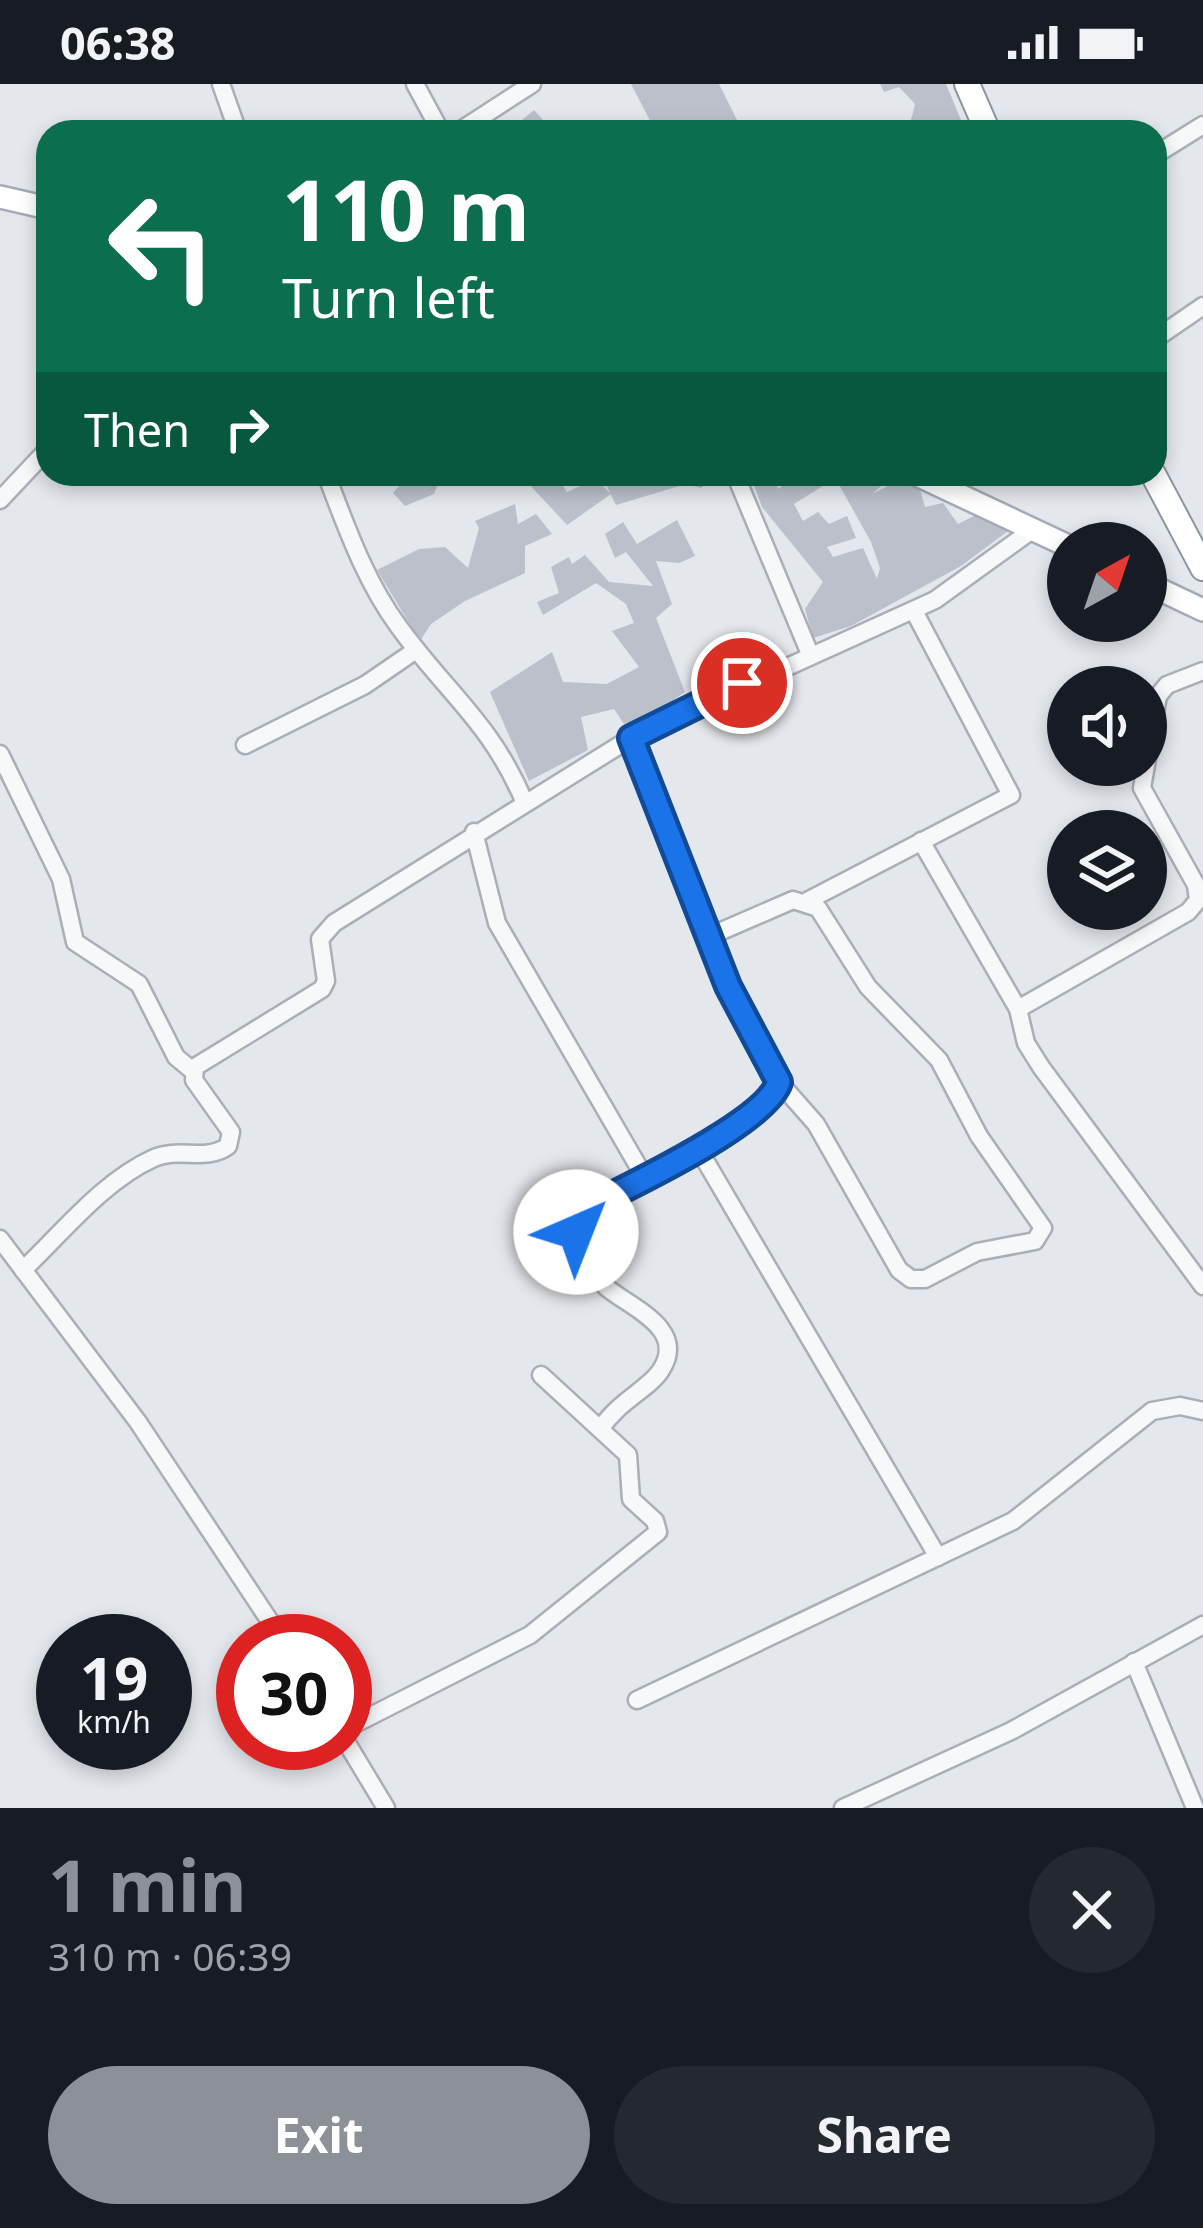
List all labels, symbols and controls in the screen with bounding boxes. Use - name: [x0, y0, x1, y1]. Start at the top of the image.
- text: 06:38: [60, 12, 176, 73]
- text: 110 m: [282, 151, 530, 266]
- icon: left: [84, 168, 240, 324]
- text: Turn left: [282, 260, 495, 334]
- icon: right: [214, 396, 280, 462]
- text: Then: [84, 399, 190, 460]
- north arrow: [1047, 522, 1167, 642]
- map controls: [1047, 522, 1167, 930]
- pin: [691, 632, 793, 734]
- icon: arrive: [709, 650, 775, 716]
- button: sound: [1047, 666, 1167, 786]
- button: layers: [1047, 810, 1167, 930]
- position arrow: [513, 1169, 639, 1295]
- speed limit sign: 30: [216, 1614, 372, 1770]
- text: 19: [80, 1636, 148, 1718]
- text: km/h: [77, 1701, 151, 1742]
- text: 1 min: [48, 1835, 246, 1933]
- button: close: [1029, 1847, 1155, 1973]
- text: 310 m · 06:39: [48, 1929, 292, 1982]
- button: Exit: [48, 2066, 590, 2204]
- button: Share: [614, 2066, 1155, 2204]

